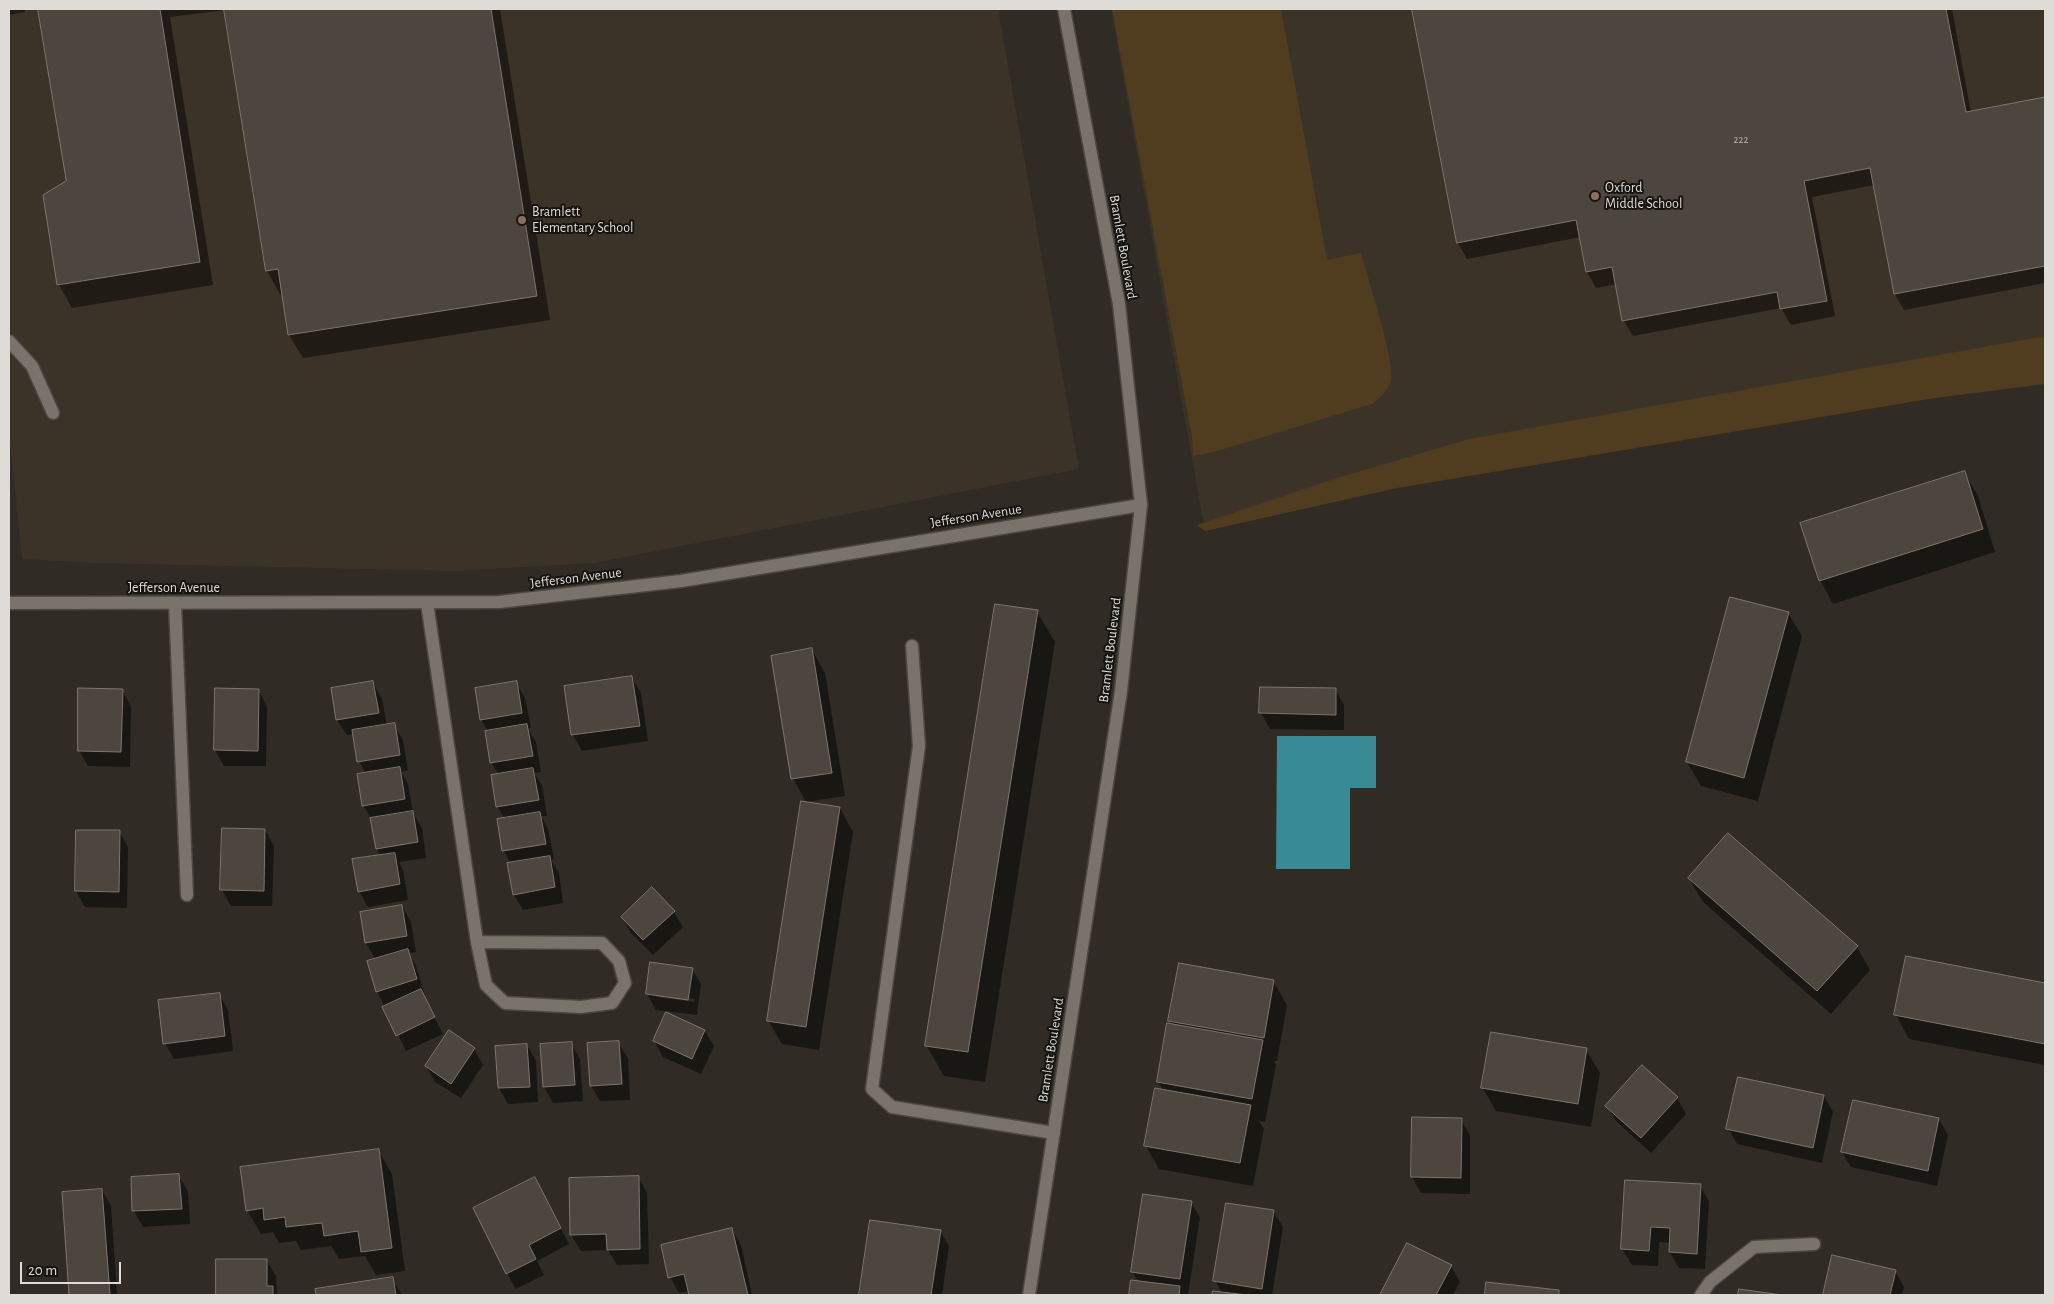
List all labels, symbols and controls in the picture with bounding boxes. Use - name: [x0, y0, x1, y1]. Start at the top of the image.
- house number: 222: [1733, 133, 1749, 147]
- place label: Oxford Middle School: [1605, 180, 1682, 212]
- marker: Oxford Middle School: [1589, 190, 1601, 202]
- street label: Bramlett Boulevard: [1106, 194, 1140, 300]
- place label: Bramlett Elementary School: [532, 204, 633, 236]
- marker: Bramlett Elementary School: [516, 214, 528, 226]
- street label: Jefferson Avenue: [929, 501, 1023, 531]
- street label: Jefferson Avenue: [529, 564, 623, 592]
- street label: Jefferson Avenue: [128, 580, 220, 596]
- street label: Bramlett Boulevard: [1095, 597, 1125, 703]
- street label: Bramlett Boulevard: [1034, 997, 1068, 1103]
- scale bar: [22, 1252, 124, 1284]
- text: 20 m: [28, 1263, 57, 1278]

